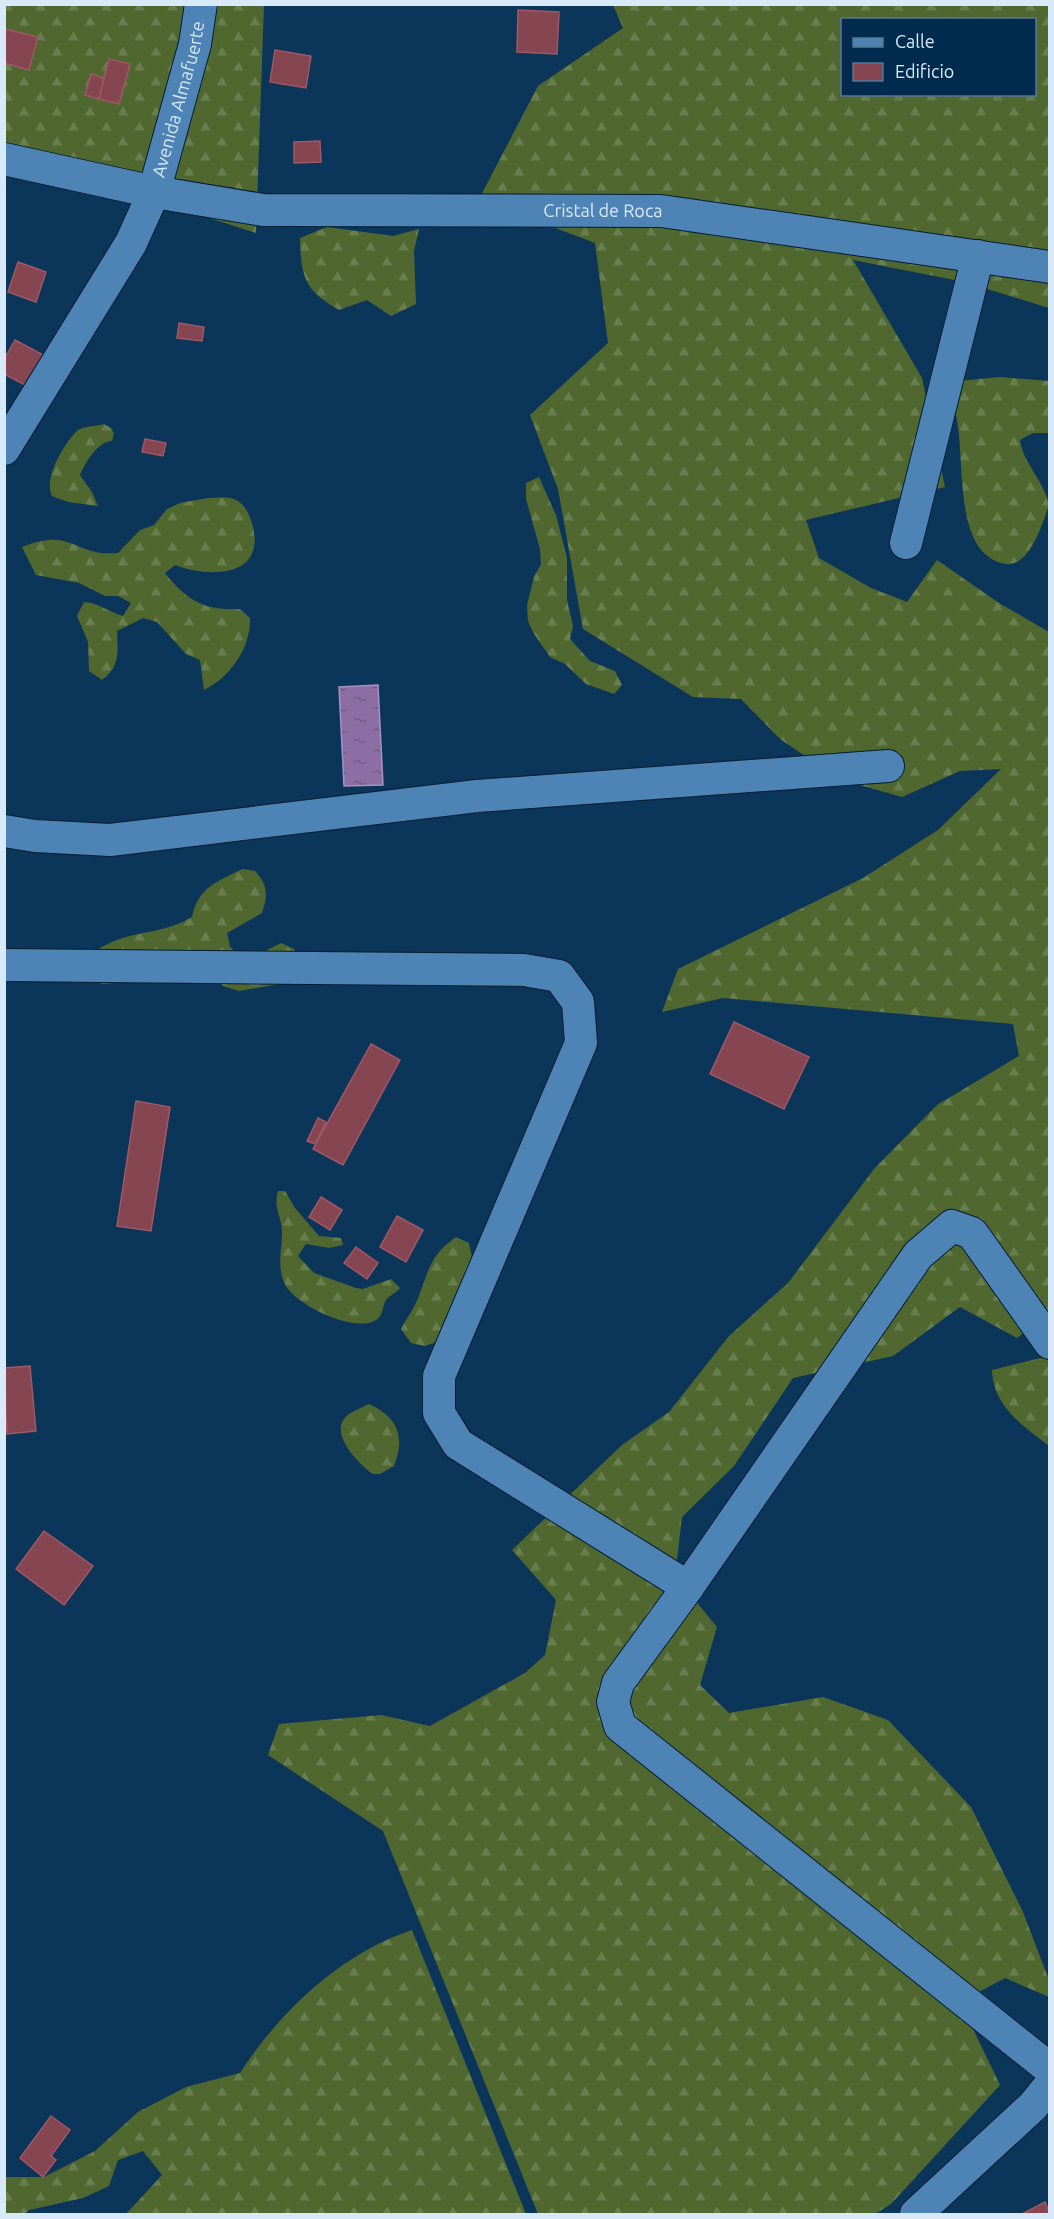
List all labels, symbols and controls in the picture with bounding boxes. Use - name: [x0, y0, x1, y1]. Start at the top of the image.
- legend: [841, 18, 1036, 96]
- street label: Avenida Almafuerte: [148, 20, 207, 179]
- text: Calle: [895, 31, 935, 51]
- text: Edificio: [895, 61, 954, 81]
- street label: Cristal de Roca: [543, 200, 663, 220]

